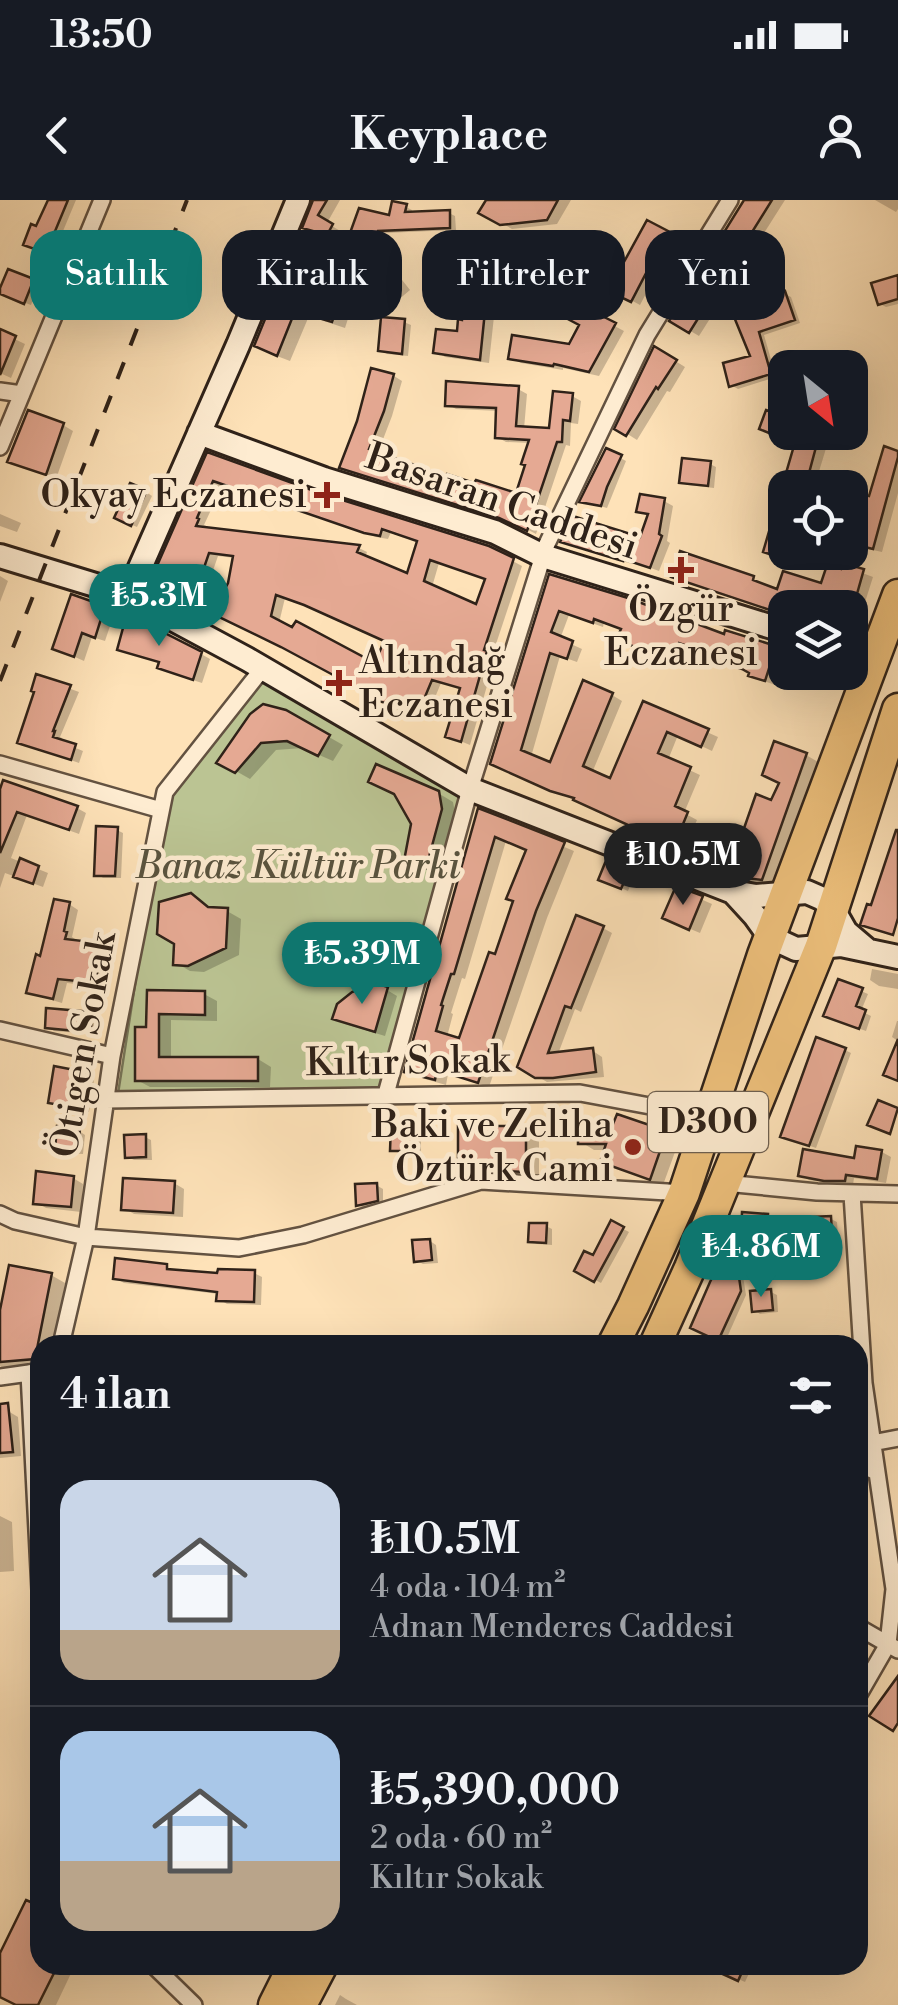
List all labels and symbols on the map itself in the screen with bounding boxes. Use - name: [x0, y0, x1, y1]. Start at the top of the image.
- north arrow: [768, 350, 868, 450]
- street label: Basaran Caddesi: [359, 433, 644, 571]
- place label: Okyay Eczanesi: [40, 472, 307, 519]
- marker: Okyay Eczanesi: [316, 484, 338, 506]
- marker: Özgür Eczanesi: [670, 559, 692, 581]
- pin: ₺5.3M: [89, 564, 229, 649]
- place label: Özgür Eczanesi: [604, 584, 758, 677]
- place label: Altındağ Eczanesi: [358, 638, 513, 729]
- marker: Altındağ Eczanesi: [328, 672, 350, 694]
- pin: ₺10.5M: [602, 823, 764, 908]
- park label: Banaz Kültür Parki: [135, 843, 461, 890]
- pin: ₺5.39M: [281, 922, 443, 1007]
- street label: Ötigen Sokak: [39, 926, 127, 1161]
- street label: Kıltır Sokak: [305, 1037, 513, 1087]
- road number: D300: [648, 1092, 768, 1152]
- place label: Baki ve Zeliha Öztürk Cami: [371, 1102, 614, 1193]
- marker: Baki ve Zeliha Öztürk Cami: [622, 1136, 644, 1158]
- pin: ₺4.86M: [680, 1215, 842, 1300]

